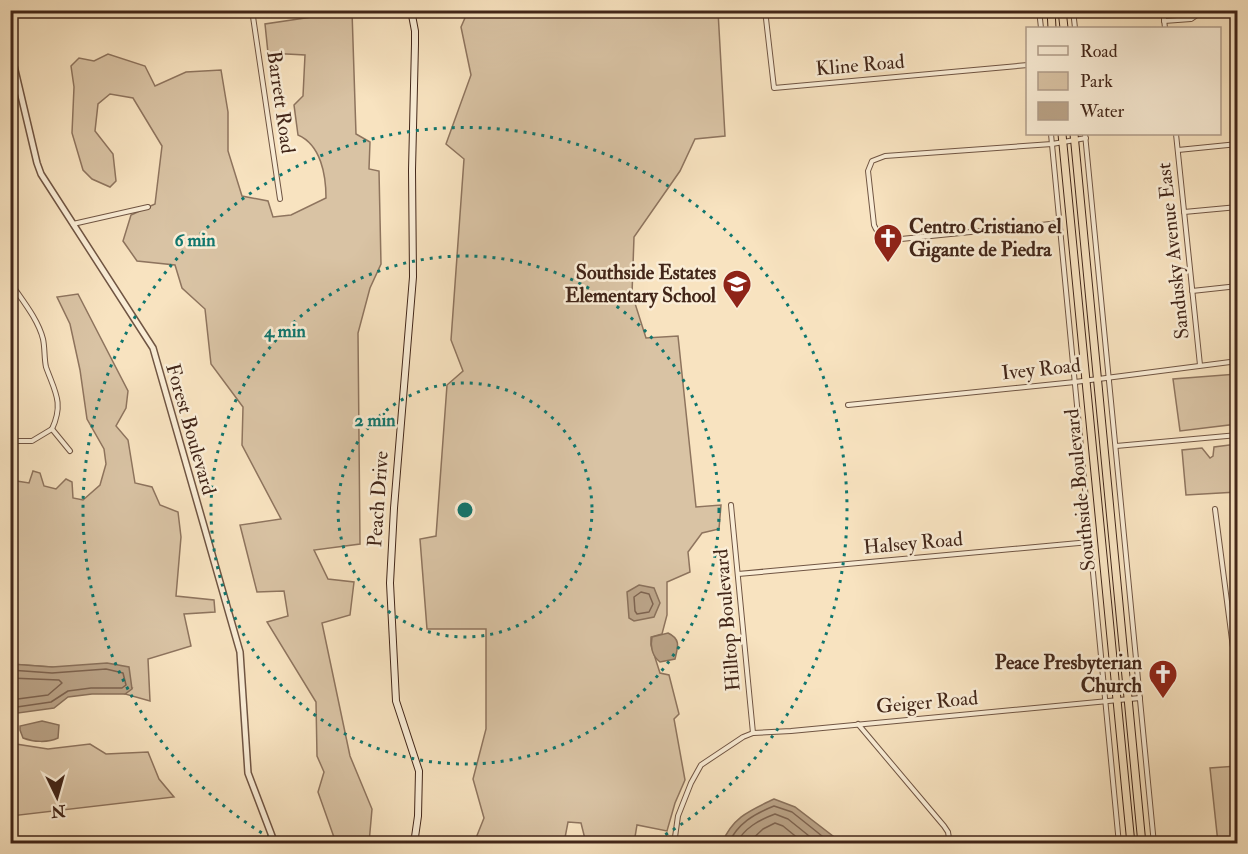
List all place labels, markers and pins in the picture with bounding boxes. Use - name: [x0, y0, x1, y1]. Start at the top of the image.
- place label: Centro Cristiano el Gigante de Piedra: [909, 214, 1062, 263]
- church icon: Centro Cristiano el Gigante de Piedra: [872, 222, 904, 264]
- place label: Southside Estates Elementary School: [565, 260, 717, 309]
- school or university icon: Southside Estates Elementary School: [721, 268, 753, 310]
- centre of rings: [455, 500, 475, 520]
- place label: Peace Presbyterian Church: [995, 650, 1143, 698]
- church icon: Peace Presbyterian Church: [1147, 658, 1179, 700]

